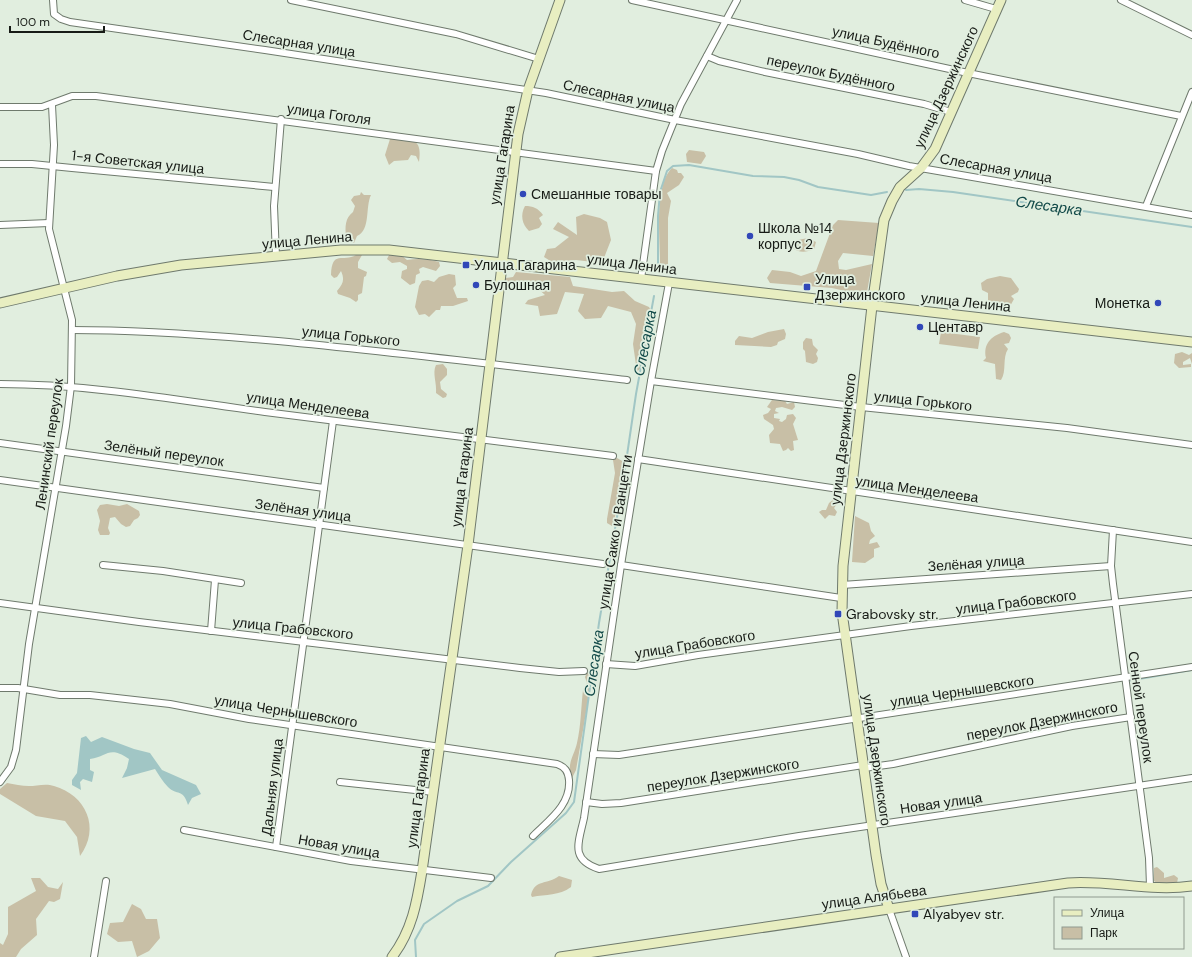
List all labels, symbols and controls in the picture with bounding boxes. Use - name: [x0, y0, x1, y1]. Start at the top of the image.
- scale bar: [10, 8, 104, 34]
- text: 100 m: [16, 14, 50, 30]
- street label: улица Будённого: [831, 22, 942, 62]
- street label: улица Дзержинского: [910, 23, 982, 151]
- street label: Слесарная улица: [241, 25, 357, 61]
- street label: переулок Будённого: [765, 51, 897, 95]
- street label: Слесарная улица: [561, 75, 677, 117]
- street label: улица Гоголя: [286, 99, 372, 129]
- street label: улица Гагарина: [485, 104, 519, 206]
- street label: 1-я Советская улица: [71, 146, 205, 178]
- street label: Слесарная улица: [938, 149, 1054, 187]
- place label: Смешанные товары: [531, 185, 662, 203]
- marker: Смешанные товары: [518, 189, 528, 199]
- water label: Слесарка: [1014, 191, 1084, 221]
- place label: Школа №14 корпус 2: [758, 219, 833, 253]
- street label: улица Ленина: [261, 227, 353, 253]
- marker: Школа №14 корпус 2: [745, 231, 755, 241]
- street label: улица Ленина: [586, 250, 678, 278]
- place label: Улица Гагарина: [474, 256, 576, 274]
- marker: Улица Гагарина: [461, 260, 471, 270]
- place label: Улица Дзержинского: [815, 270, 906, 304]
- place label: Булошная: [484, 276, 550, 294]
- marker: Булошная: [471, 280, 481, 290]
- marker: Улица Дзержинского: [802, 282, 812, 292]
- street label: улица Ленина: [920, 288, 1012, 316]
- place label: Монетка: [1095, 294, 1150, 312]
- marker: Монетка: [1153, 298, 1163, 308]
- water label: Слесарка: [629, 308, 661, 378]
- place label: Центавр: [928, 318, 983, 336]
- street label: улица Горького: [301, 322, 401, 350]
- marker: Центавр: [915, 322, 925, 332]
- street label: улица Дзержинского: [826, 372, 860, 506]
- street label: Ленинский переулок: [31, 376, 67, 511]
- street label: улица Менделеева: [245, 387, 371, 423]
- street label: улица Горького: [873, 387, 973, 415]
- street label: улица Гагарина: [447, 426, 477, 528]
- street label: Зелёный переулок: [103, 436, 226, 470]
- street label: улица Сакко и Ванцетти: [594, 453, 636, 611]
- street label: улица Менделеева: [854, 471, 980, 507]
- street label: Зелёная улица: [254, 494, 353, 526]
- street label: Зелёная улица: [927, 551, 1025, 575]
- street label: улица Грабовского: [955, 586, 1078, 618]
- place label: Grabovsky str.: [846, 605, 939, 623]
- marker: Grabovsky str.: [833, 609, 843, 619]
- street label: улица Грабовского: [232, 613, 354, 643]
- street label: улица Грабовского: [634, 626, 757, 662]
- water label: Слесарка: [579, 628, 609, 698]
- street label: Сенной переулок: [1124, 650, 1158, 765]
- street label: улица Чернышевского: [889, 671, 1035, 711]
- street label: улица Чернышевского: [213, 691, 359, 731]
- street label: улица Дзержинского: [859, 693, 895, 827]
- street label: переулок Дзержинского: [965, 697, 1119, 745]
- street label: Дальняя улица: [257, 737, 287, 837]
- street label: улица Гагарина: [402, 747, 434, 849]
- street label: переулок Дзержинского: [646, 754, 801, 796]
- street label: Новая улица: [899, 788, 983, 818]
- street label: Новая улица: [297, 830, 382, 862]
- street label: улица Алябьева: [821, 881, 928, 913]
- legend: [1054, 897, 1184, 949]
- place label: Alyabyev str.: [923, 905, 1004, 923]
- text: Улица: [1090, 905, 1124, 921]
- marker: Alyabyev str.: [910, 909, 920, 919]
- text: Парк: [1090, 925, 1118, 941]

